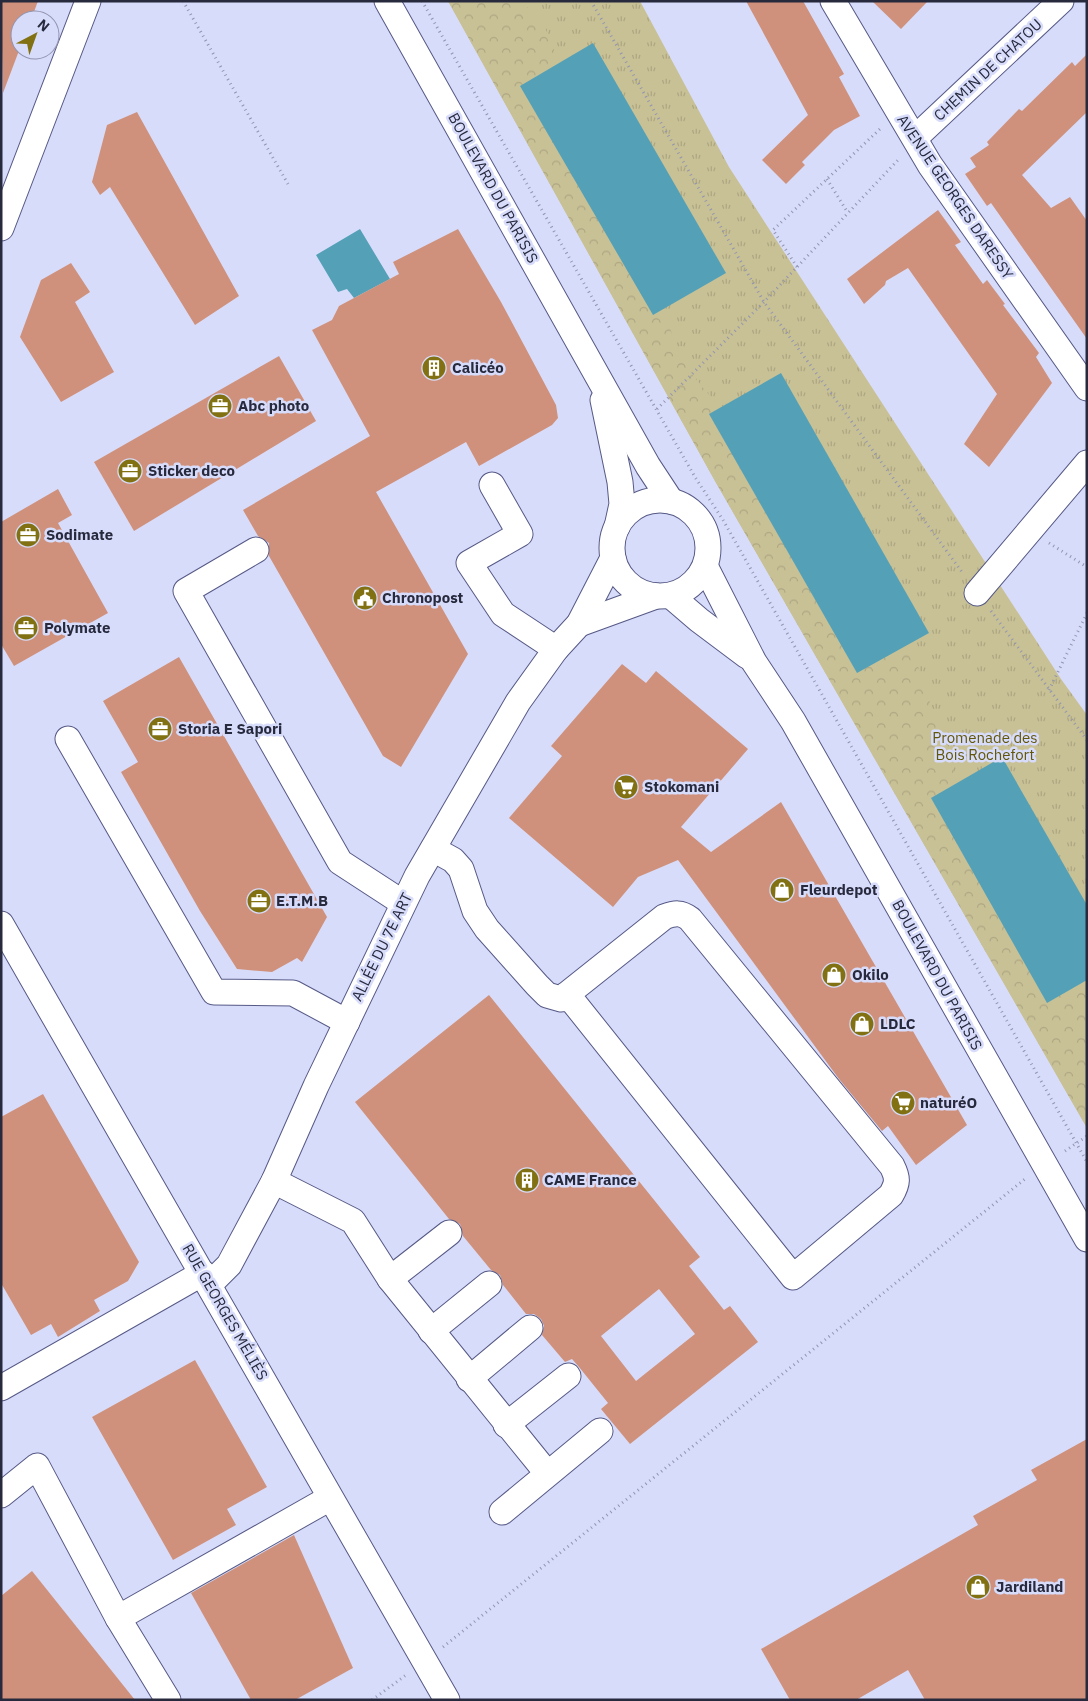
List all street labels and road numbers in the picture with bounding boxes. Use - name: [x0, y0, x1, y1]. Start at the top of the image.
- street label: CHEMIN DE CHATOU: [930, 15, 1046, 125]
- street label: BOULEVARD DU PARISIS: [444, 109, 543, 266]
- street label: AVENUE GEORGES DARESSY: [893, 111, 1018, 283]
- street label: ALLÉE DU 7E ART: [347, 889, 416, 1004]
- street label: BOULEVARD DU PARISIS: [888, 896, 987, 1053]
- street label: RUE GEORGES MÉLIÈS: [179, 1240, 272, 1383]

